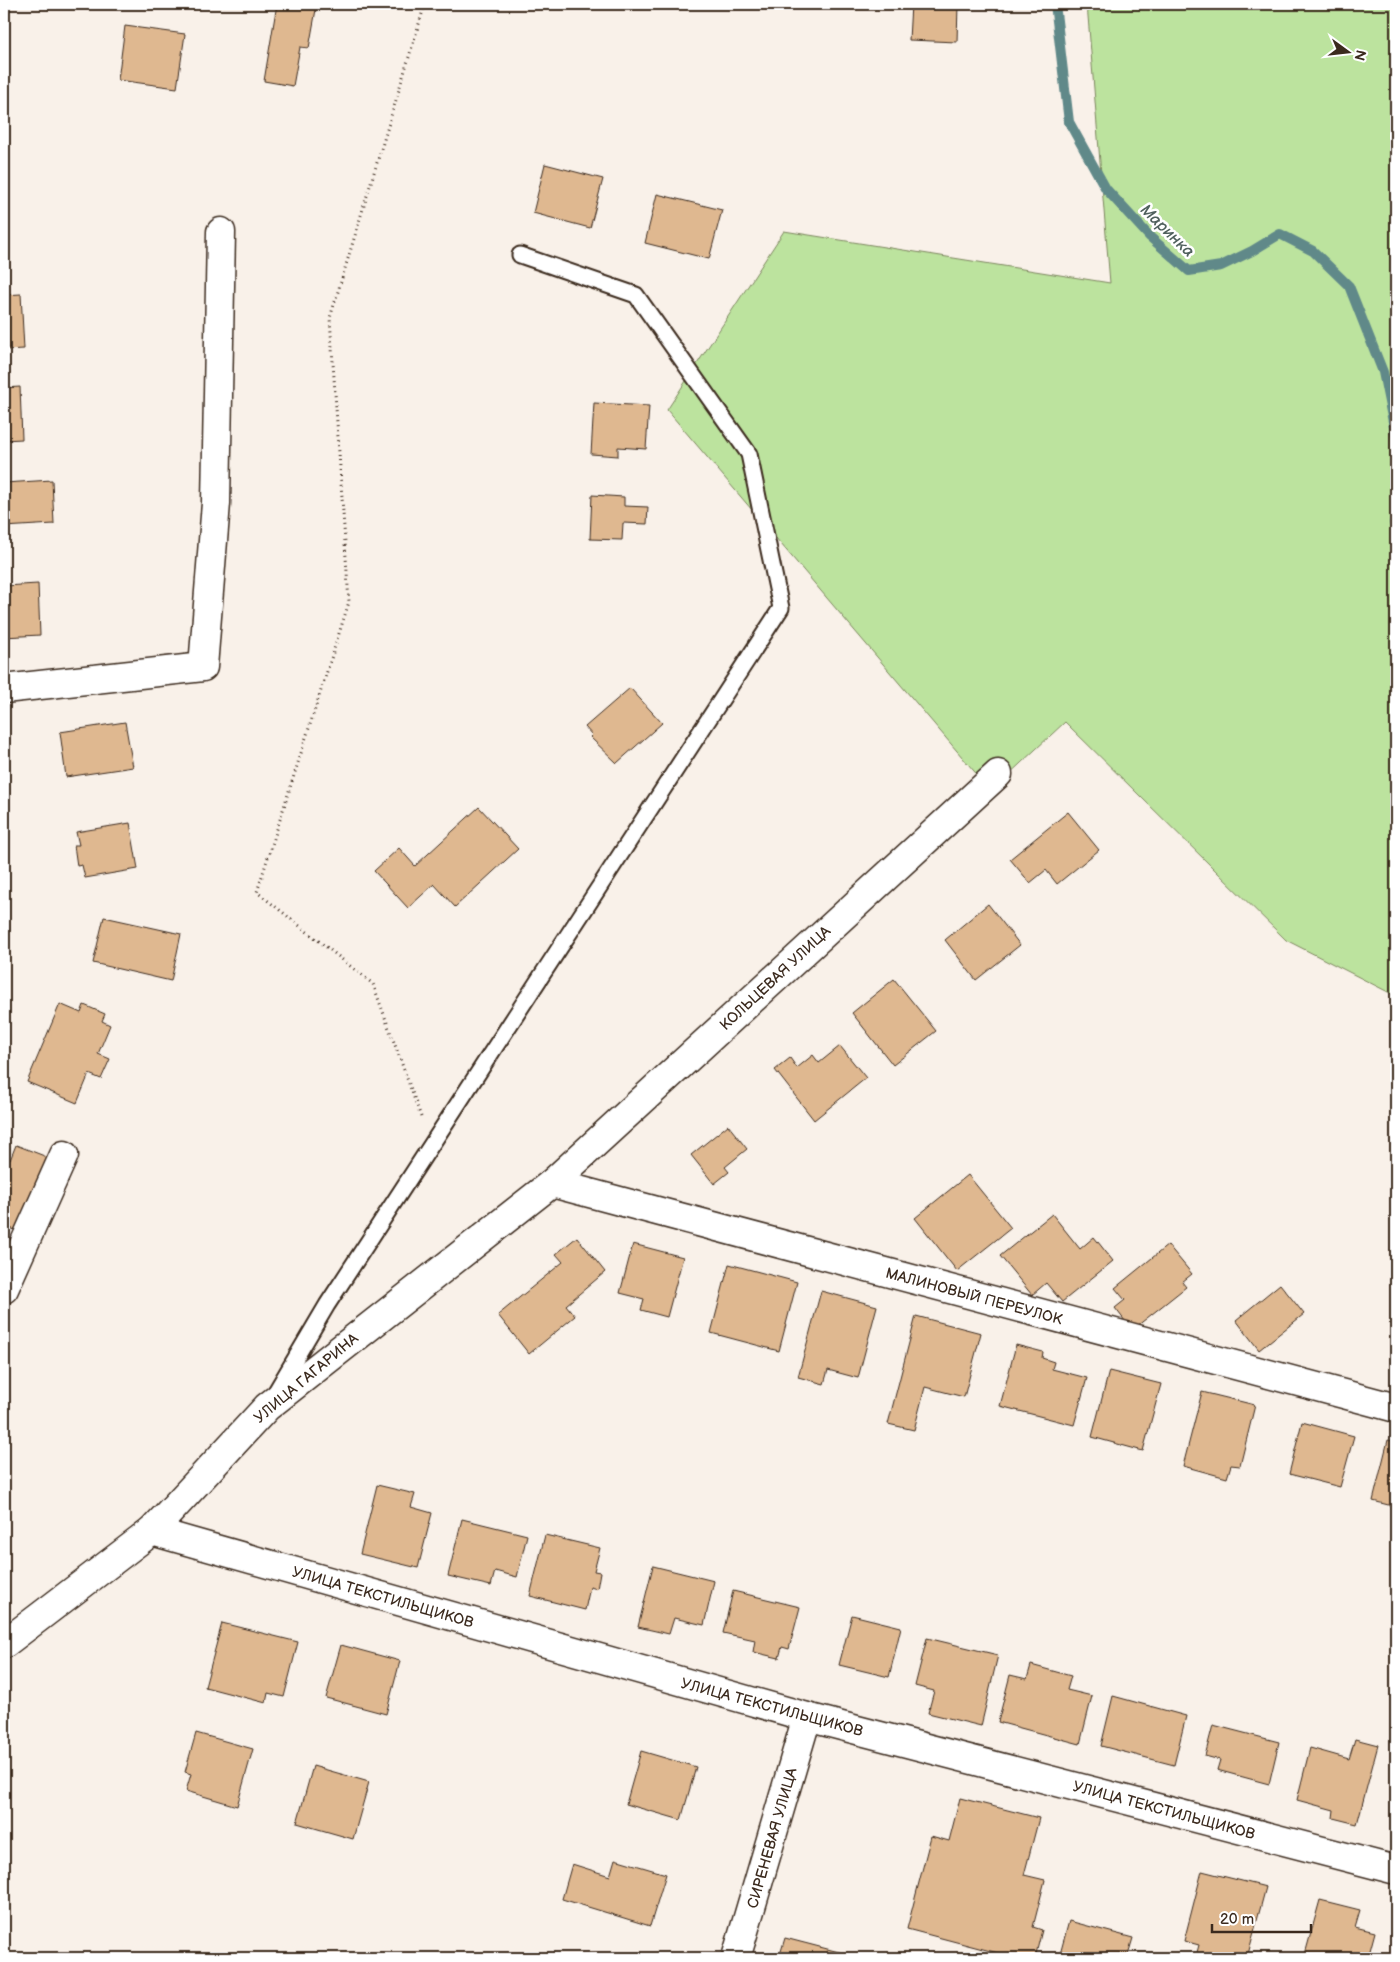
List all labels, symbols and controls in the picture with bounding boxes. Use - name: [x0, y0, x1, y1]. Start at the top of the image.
- north arrow: [1322, 28, 1372, 78]
- text: N: [1351, 48, 1370, 63]
- water label: Маринка: [1136, 201, 1198, 261]
- street label: КОЛЬЦЕВАЯ УЛИЦА: [716, 921, 835, 1035]
- street label: МАЛИНОВЫЙ ПЕРЕУЛОК: [883, 1264, 1065, 1329]
- street label: УЛИЦА ГАГАРИНА: [250, 1329, 363, 1428]
- street label: УЛИЦА ТЕКСТИЛЬЩИКОВ: [290, 1562, 476, 1633]
- street label: УЛИЦА ТЕКСТИЛЬЩИКОВ: [679, 1674, 865, 1741]
- street label: СИРЕНЕВАЯ УЛИЦА: [743, 1765, 802, 1911]
- street label: УЛИЦА ТЕКСТИЛЬЩИКОВ: [1071, 1777, 1257, 1844]
- scale bar: [1212, 1902, 1311, 1934]
- text: 20 m: [1220, 1910, 1254, 1929]

